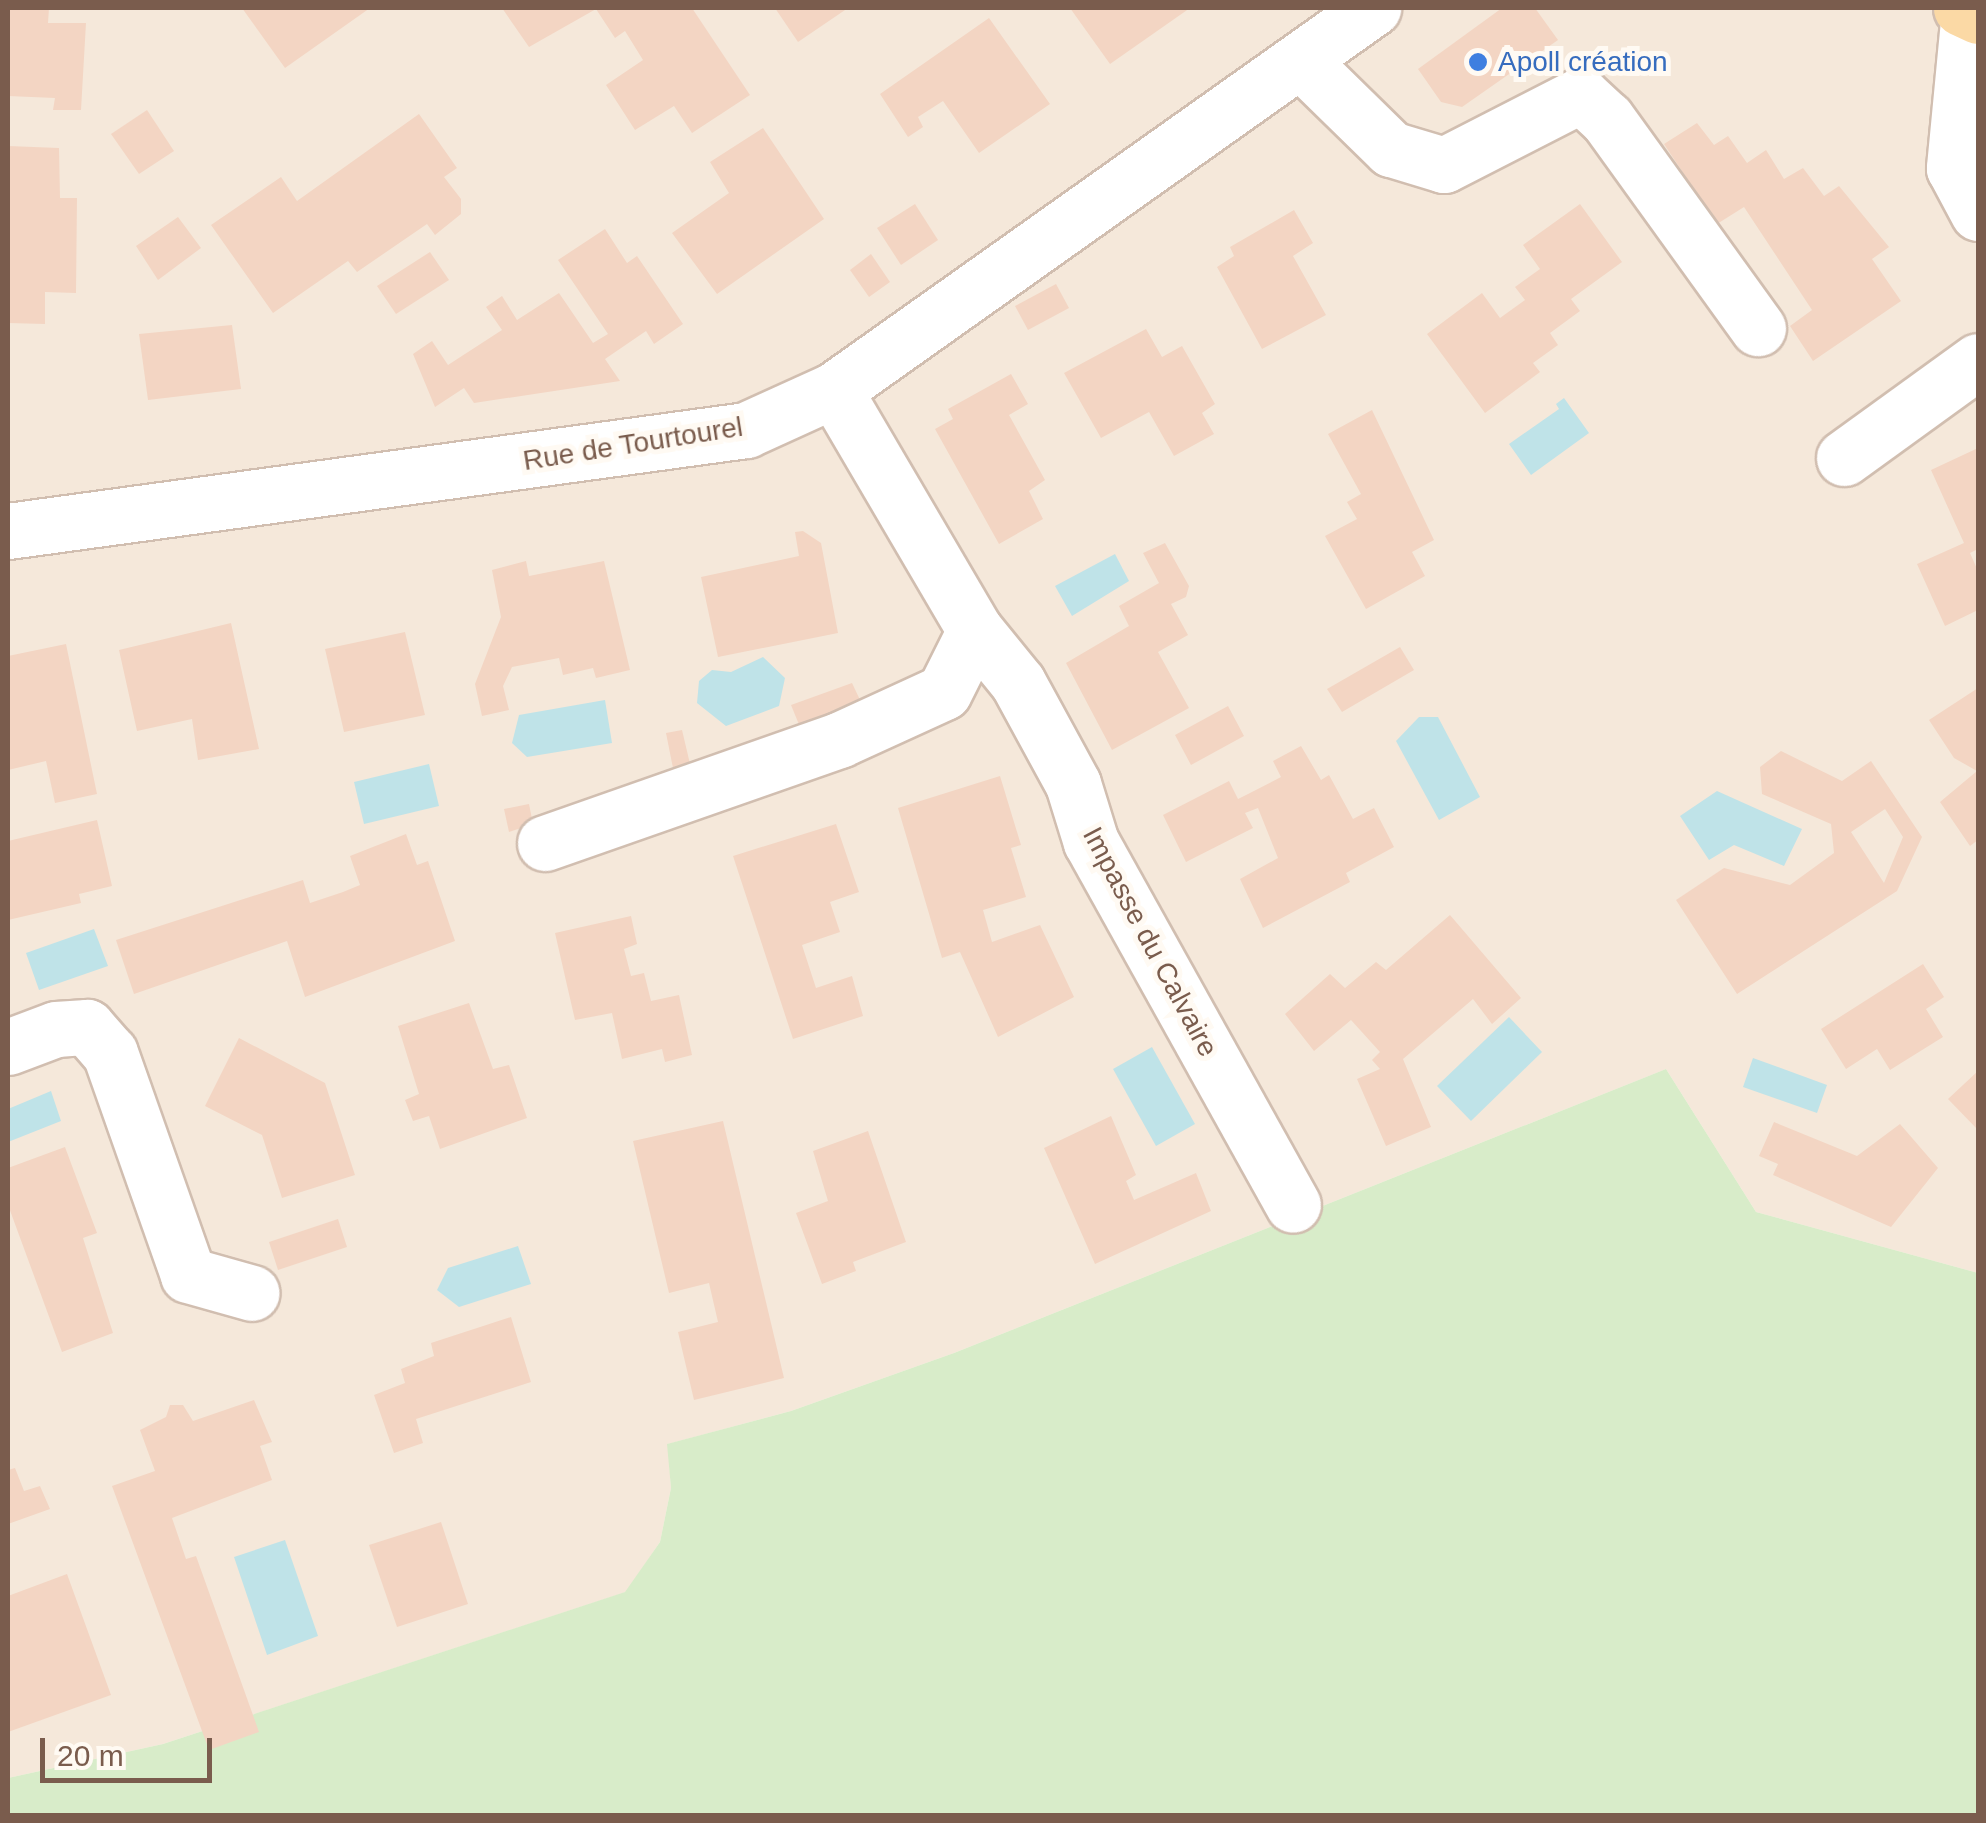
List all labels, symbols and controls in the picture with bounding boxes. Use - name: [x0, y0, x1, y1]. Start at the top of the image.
- place label: Apoll création: [1498, 45, 1668, 79]
- marker: Apoll création: [1467, 51, 1489, 73]
- street label: Rue de Tourtourel: [520, 410, 746, 478]
- street label: Impasse du Calvaire: [1075, 821, 1225, 1063]
- scale bar: [45, 1718, 218, 1780]
- text: 20 m: [57, 1739, 124, 1772]

